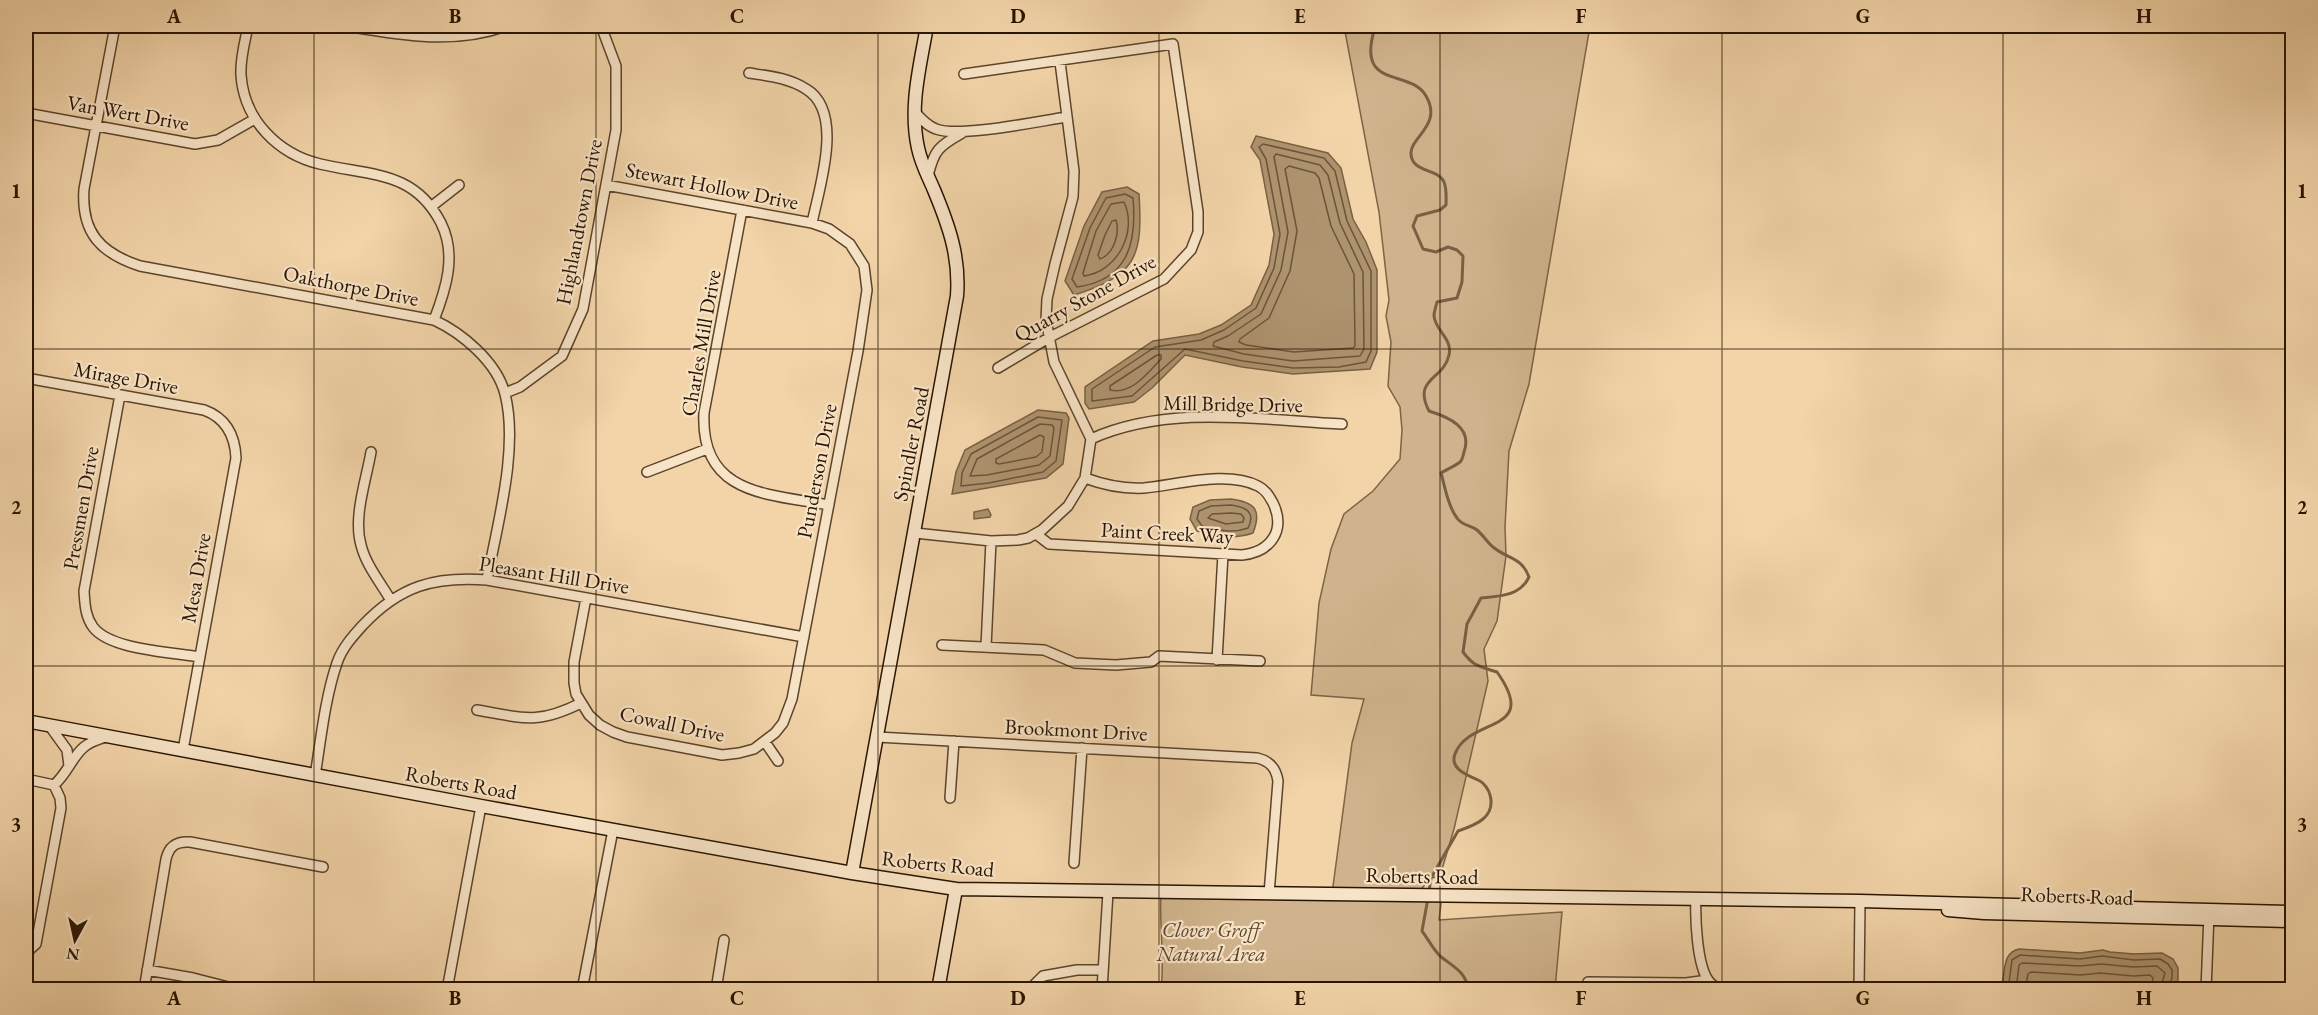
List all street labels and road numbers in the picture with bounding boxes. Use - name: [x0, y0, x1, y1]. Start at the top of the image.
- street label: Van Wert Drive: [65, 88, 191, 137]
- street label: Highlandtown Drive: [549, 137, 608, 307]
- street label: Stewart Hollow Drive: [623, 156, 801, 216]
- street label: Quarry Stone Drive: [1009, 247, 1161, 349]
- street label: Oakthorpe Drive: [281, 259, 421, 312]
- street label: Charles Mill Drive: [674, 267, 727, 418]
- street label: Mirage Drive: [72, 355, 181, 400]
- street label: Spindler Road: [886, 384, 935, 503]
- street label: Mill Bridge Drive: [1163, 389, 1303, 418]
- street label: Punderson Drive: [790, 401, 843, 541]
- street label: Pressmen Drive: [56, 444, 105, 572]
- street label: Paint Creek Way: [1100, 516, 1235, 549]
- street label: Mesa Drive: [174, 531, 217, 625]
- street label: Pleasant Hill Drive: [477, 549, 631, 600]
- street label: Cowall Drive: [617, 699, 727, 748]
- street label: Brookmont Drive: [1004, 712, 1148, 747]
- street label: Roberts Road: [403, 759, 519, 806]
- street label: Roberts Road: [880, 844, 996, 883]
- street label: Roberts Road: [1365, 861, 1479, 890]
- street label: Roberts Road: [2020, 880, 2134, 911]

